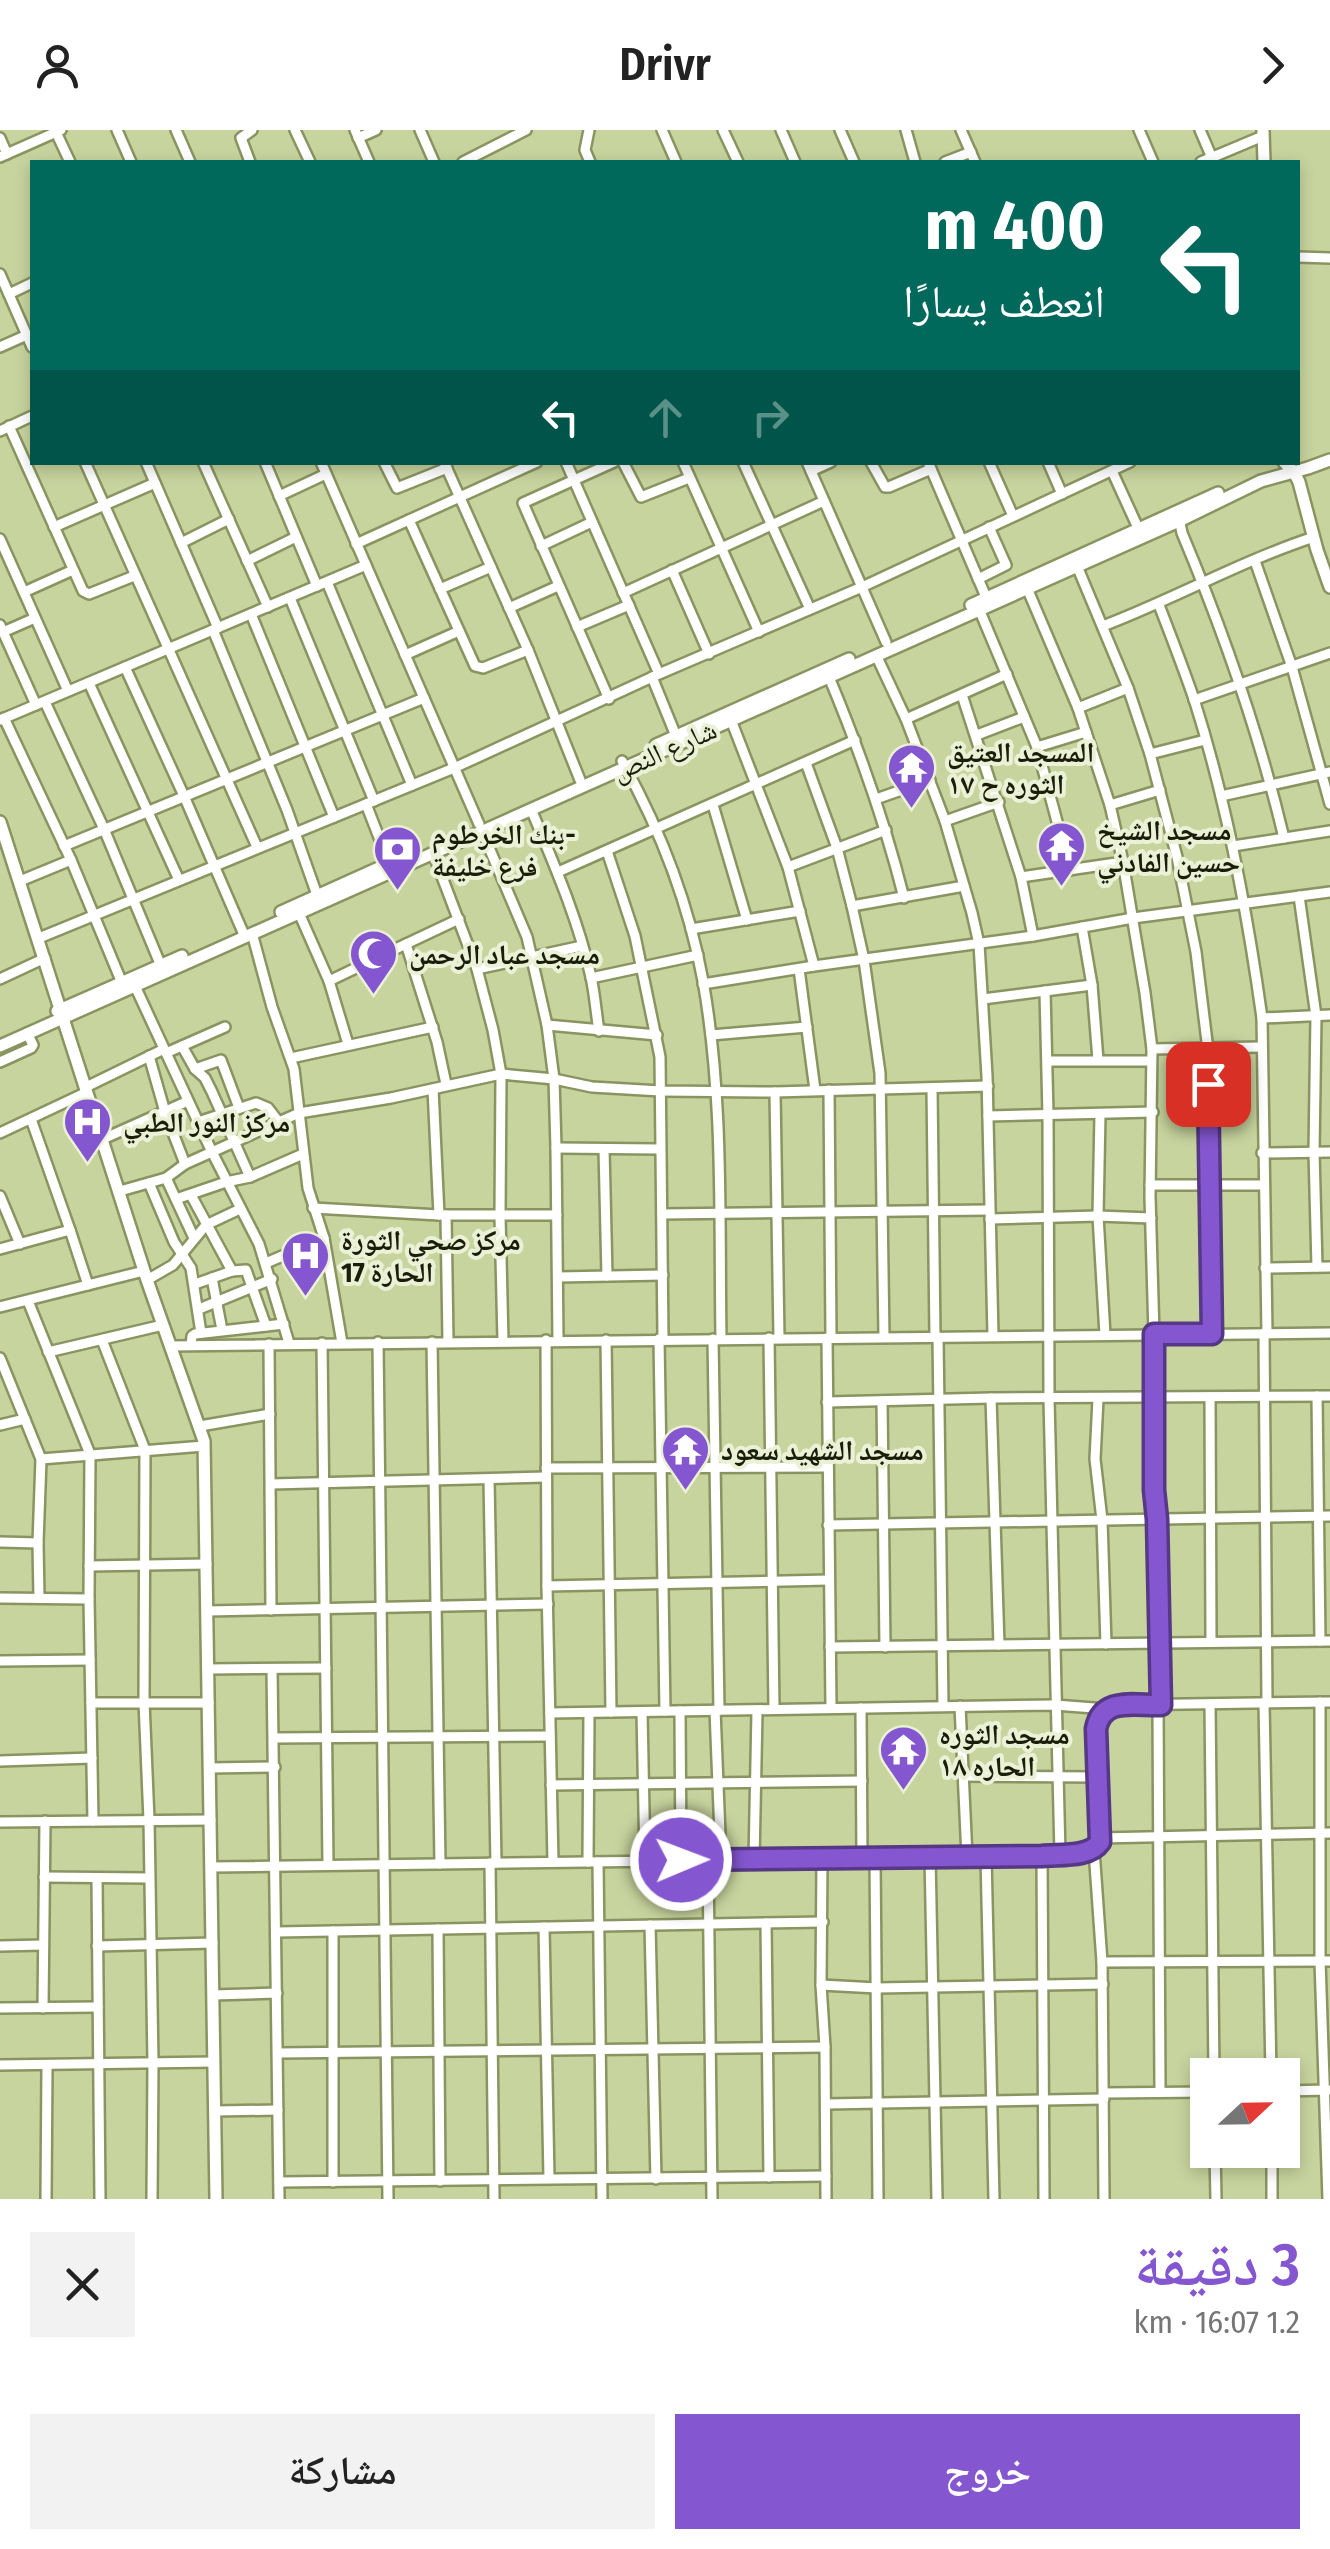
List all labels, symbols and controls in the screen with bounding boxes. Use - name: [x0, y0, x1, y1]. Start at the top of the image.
- icon: person: [30, 38, 85, 93]
- text: Drivr: [619, 38, 711, 92]
- icon: forward: [1245, 38, 1300, 93]
- text: 400 m: [925, 184, 1105, 268]
- icon: left: [1140, 200, 1270, 330]
- text: انعطف يسارًا: [903, 275, 1105, 329]
- icon: left: [533, 390, 588, 445]
- icon: ahead: [638, 390, 693, 445]
- icon: right: [743, 390, 798, 445]
- street label: شارع النص: [607, 713, 722, 789]
- place label: المسجد العتيق الثوره ح ١٧: [947, 736, 1094, 802]
- temple icon: المسجد العتيق الثوره ح ١٧: [886, 742, 938, 810]
- place label: مسجد الشيخ حسين الفادني: [1097, 814, 1240, 885]
- place label: بنك الخرطوم- فرع خليفة: [432, 818, 576, 884]
- temple icon: مسجد الشيخ حسين الفادني: [1036, 820, 1088, 888]
- bank icon: بنك الخرطوم- فرع خليفة: [371, 824, 423, 892]
- mosque icon: مسجد عباد الرحمن: [348, 928, 400, 996]
- place label: مسجد عباد الرحمن: [409, 938, 600, 972]
- pin: [1166, 1042, 1251, 1127]
- icon: arrive: [1181, 1057, 1236, 1112]
- hospital icon: مركز النور الطبي: [62, 1096, 114, 1164]
- place label: مركز النور الطبي: [123, 1106, 290, 1145]
- place label: مركز صحي الثورة الحارة 17: [341, 1224, 521, 1289]
- hospital icon: مركز صحي الثورة الحارة 17: [280, 1230, 332, 1298]
- temple icon: مسجد الشهيد سعود: [660, 1424, 712, 1492]
- place label: مسجد الشهيد سعود: [721, 1434, 924, 1467]
- place label: مسجد الثوره الحاره ١٨: [939, 1718, 1070, 1783]
- temple icon: مسجد الثوره الحاره ١٨: [878, 1724, 930, 1792]
- position arrow: [629, 1808, 733, 1912]
- north arrow: [1190, 2058, 1300, 2168]
- map controls: [1190, 2058, 1300, 2168]
- text: 3 دقيقة: [1134, 2229, 1300, 2301]
- button: close: [30, 2232, 135, 2337]
- text: 1.2 km · 16:07: [1134, 2303, 1300, 2341]
- button: مشاركة: [30, 2414, 655, 2529]
- button: خروج: [675, 2414, 1300, 2529]

